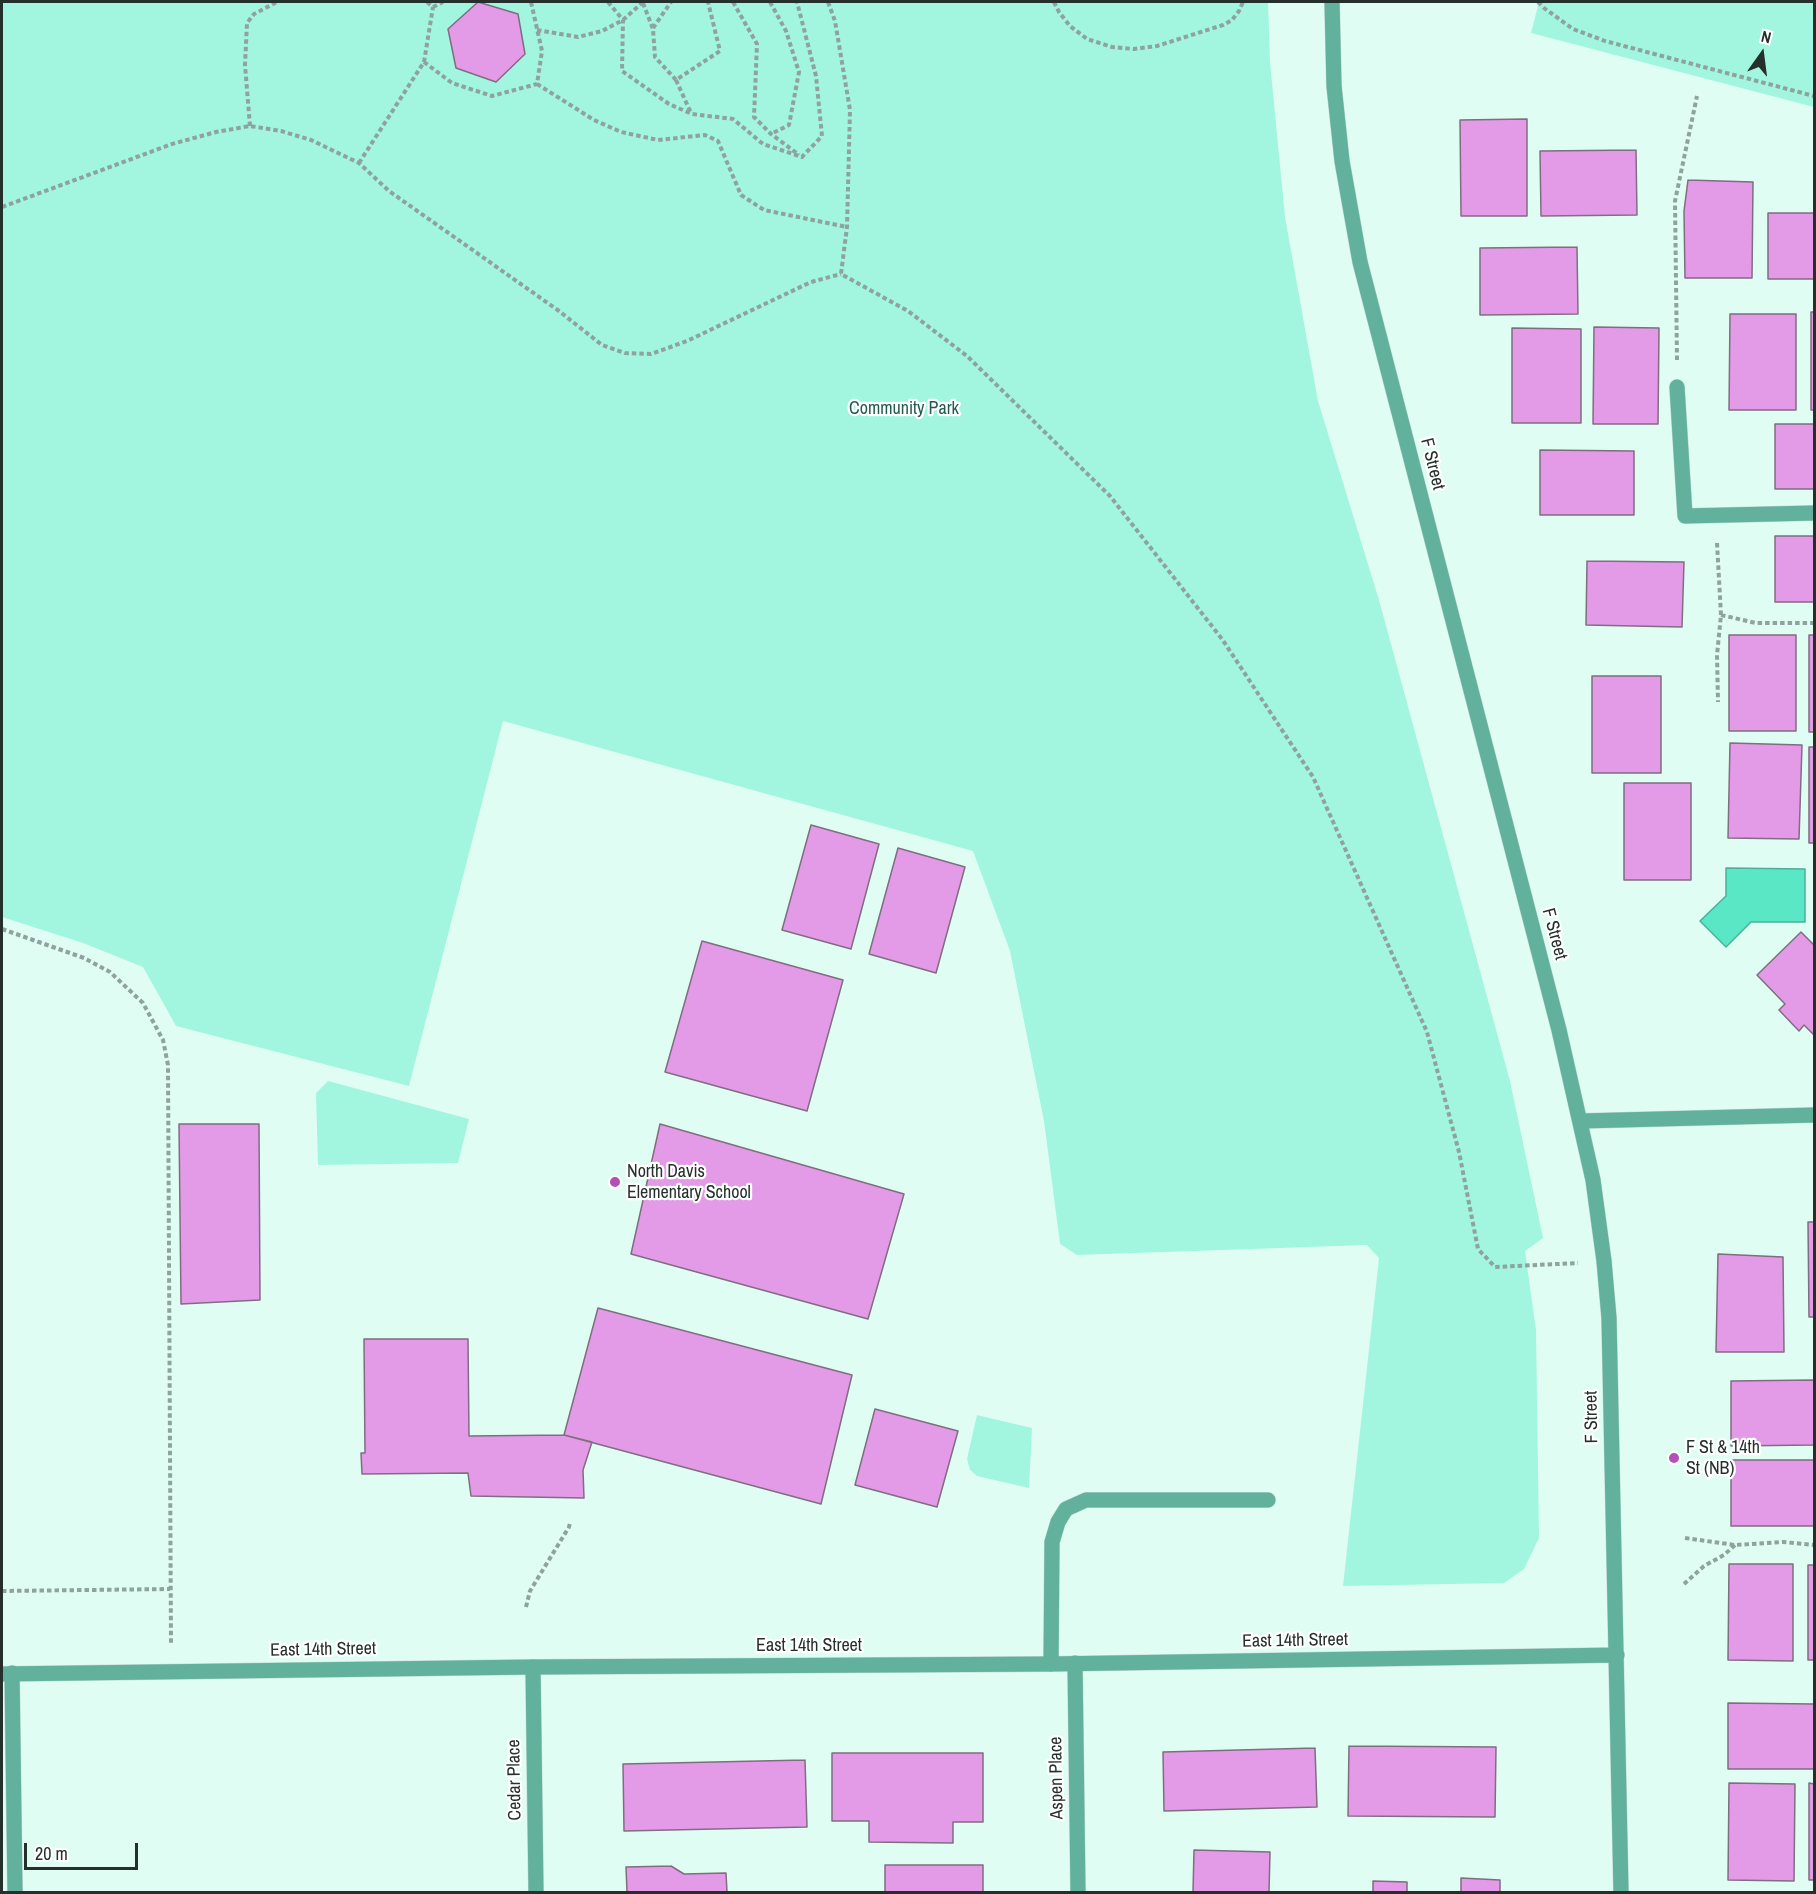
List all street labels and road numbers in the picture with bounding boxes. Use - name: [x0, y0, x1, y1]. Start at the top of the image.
- street label: F Street: [1415, 436, 1449, 492]
- street label: F Street: [1537, 906, 1571, 962]
- street label: F Street: [1581, 1391, 1603, 1443]
- street label: East 14th Street: [1242, 1629, 1348, 1653]
- street label: East 14th Street: [756, 1635, 862, 1657]
- street label: East 14th Street: [270, 1638, 376, 1662]
- street label: Aspen Place: [1045, 1736, 1069, 1820]
- street label: Cedar Place: [503, 1739, 527, 1821]

